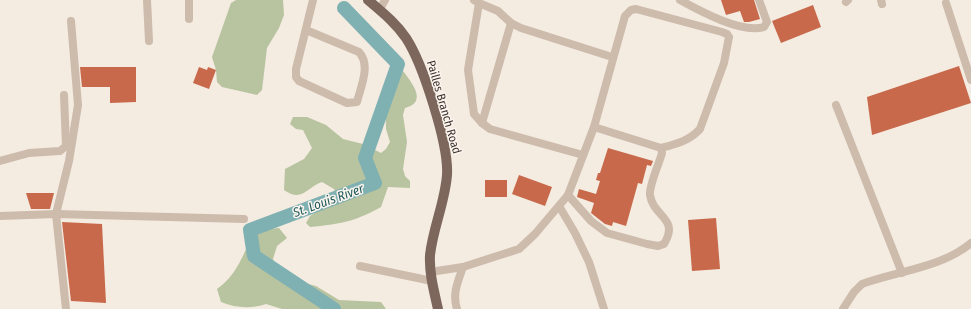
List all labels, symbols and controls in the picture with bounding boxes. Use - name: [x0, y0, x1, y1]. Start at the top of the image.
- street label: Pailles Branch Road: [424, 59, 464, 155]
- water label: St. Louis River: [290, 181, 366, 221]

